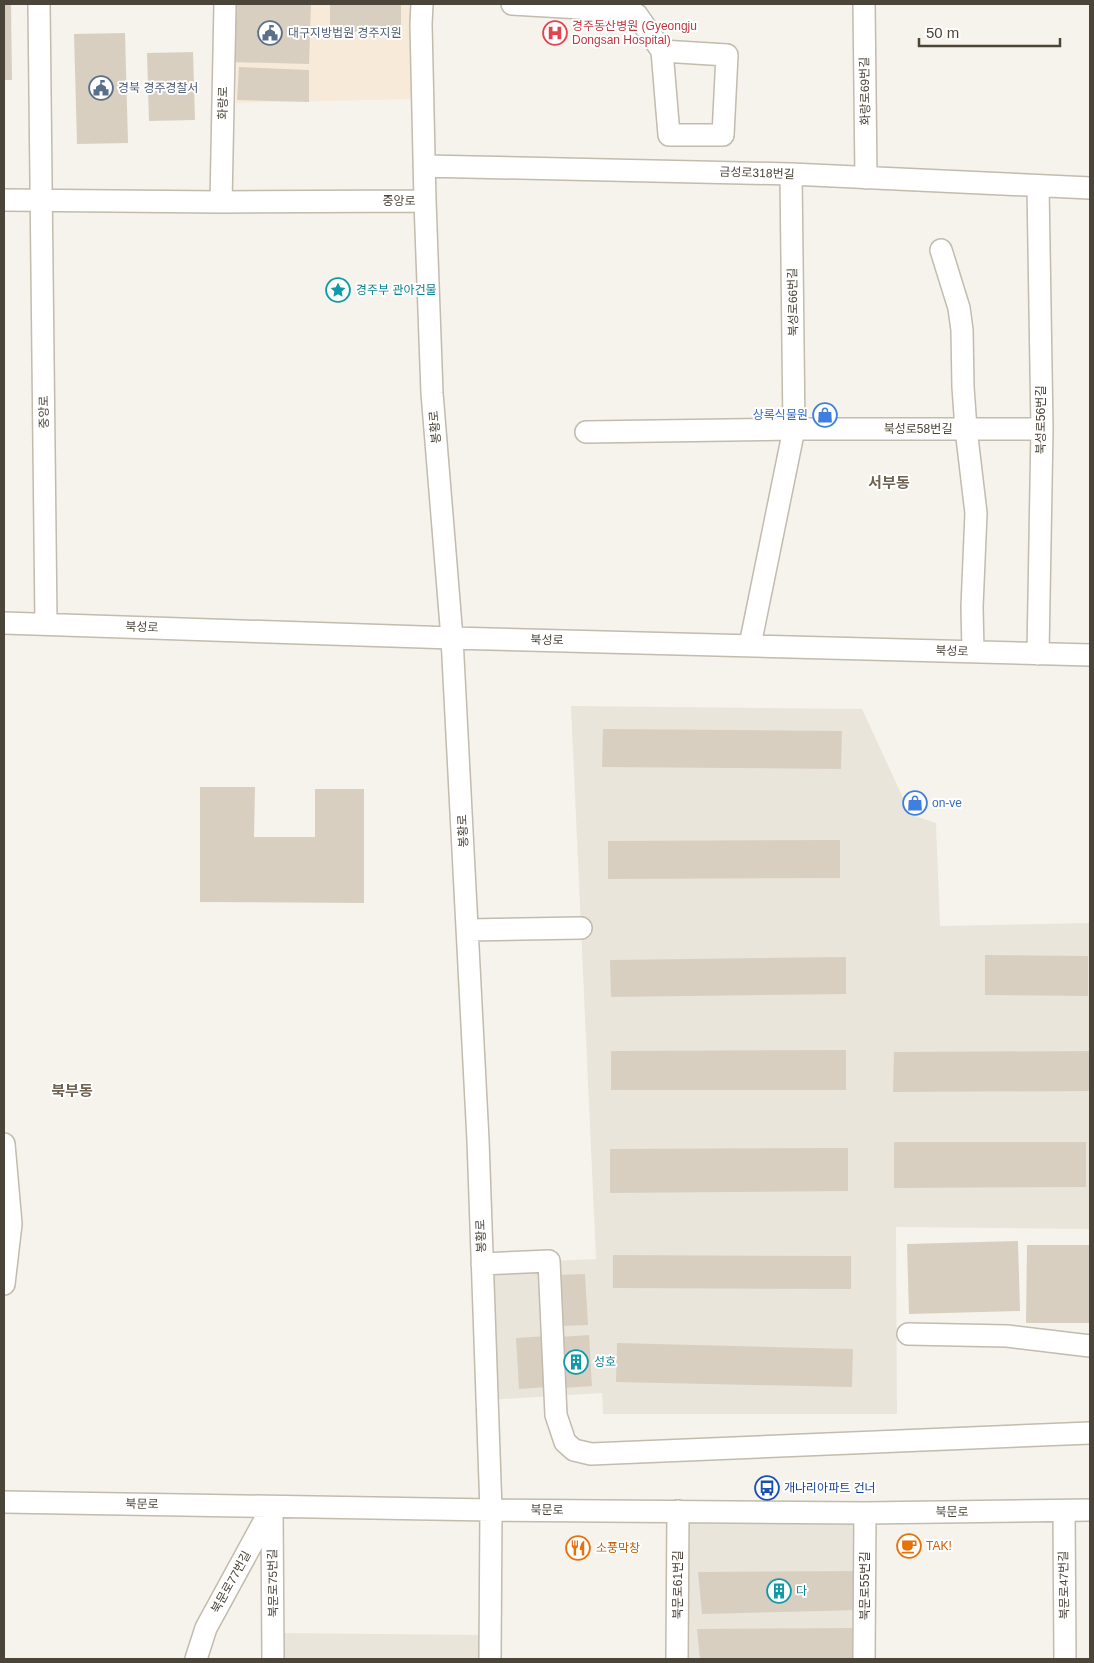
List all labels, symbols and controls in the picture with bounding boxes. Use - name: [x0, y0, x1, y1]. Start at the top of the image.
- scale bar: [919, 15, 1060, 47]
- place label: 경주동산병원 (Gyeongju Dongsan Hospital): [572, 19, 697, 47]
- public building icon: 대구지방법원 경주지원: [257, 20, 283, 46]
- hospital icon: 경주동산병원 (Gyeongju Dongsan Hospital): [542, 20, 568, 46]
- text: 50 m: [926, 24, 959, 41]
- place label: 대구지방법원 경주지원: [288, 26, 402, 40]
- street label: 화랑로69번길: [857, 57, 873, 125]
- public building icon: 경북 경주경찰서: [88, 75, 114, 101]
- place label: 경북 경주경찰서: [118, 81, 199, 95]
- street label: 화랑로: [216, 86, 230, 120]
- street label: 금성로318번길: [719, 165, 795, 181]
- street label: 중앙로: [382, 194, 416, 208]
- street label: 북성로66번길: [785, 268, 801, 336]
- place icon: 경주부 관아건물: [325, 277, 351, 303]
- place label: 경주부 관아건물: [356, 283, 437, 297]
- street label: 북성로56번길: [1034, 386, 1048, 454]
- street label: 중앙로: [37, 395, 51, 429]
- shop icon: 상록식물원: [812, 402, 838, 428]
- place label: 상록식물원: [753, 408, 808, 422]
- street label: 봉황로: [427, 410, 443, 444]
- street label: 북성로58번길: [884, 422, 952, 436]
- district label: 서부동: [868, 474, 910, 491]
- street label: 북성로: [125, 619, 159, 635]
- street label: 북성로: [530, 633, 564, 647]
- street label: 북성로: [935, 643, 969, 659]
- shop icon: on-ve: [902, 790, 928, 816]
- place label: on-ve: [932, 796, 962, 810]
- street label: 봉황로: [455, 814, 471, 848]
- district label: 북부동: [51, 1082, 93, 1099]
- street label: 봉황로: [473, 1219, 489, 1253]
- building icon: 성호: [563, 1349, 589, 1375]
- place label: 성호: [594, 1355, 616, 1369]
- bus stop icon: 개나리아파트 건너: [754, 1475, 780, 1501]
- place label: 개나리아파트 건너: [784, 1481, 876, 1495]
- street label: 북문로: [125, 1497, 159, 1511]
- street label: 북문로: [530, 1503, 564, 1517]
- street label: 북문로: [935, 1505, 969, 1519]
- cafe icon: TAK!: [896, 1533, 922, 1559]
- restaurant icon: 소풍막창: [565, 1535, 591, 1561]
- place label: TAK!: [926, 1539, 952, 1553]
- place label: 소풍막창: [596, 1541, 640, 1555]
- street label: 북문로77번길: [208, 1549, 254, 1615]
- street label: 북문로75번길: [265, 1549, 281, 1617]
- street label: 북문로61번길: [671, 1551, 685, 1619]
- street label: 북문로47번길: [1056, 1551, 1072, 1619]
- street label: 북문로55번길: [858, 1552, 872, 1620]
- building icon: 다: [766, 1578, 792, 1604]
- place label: 다: [796, 1584, 807, 1598]

